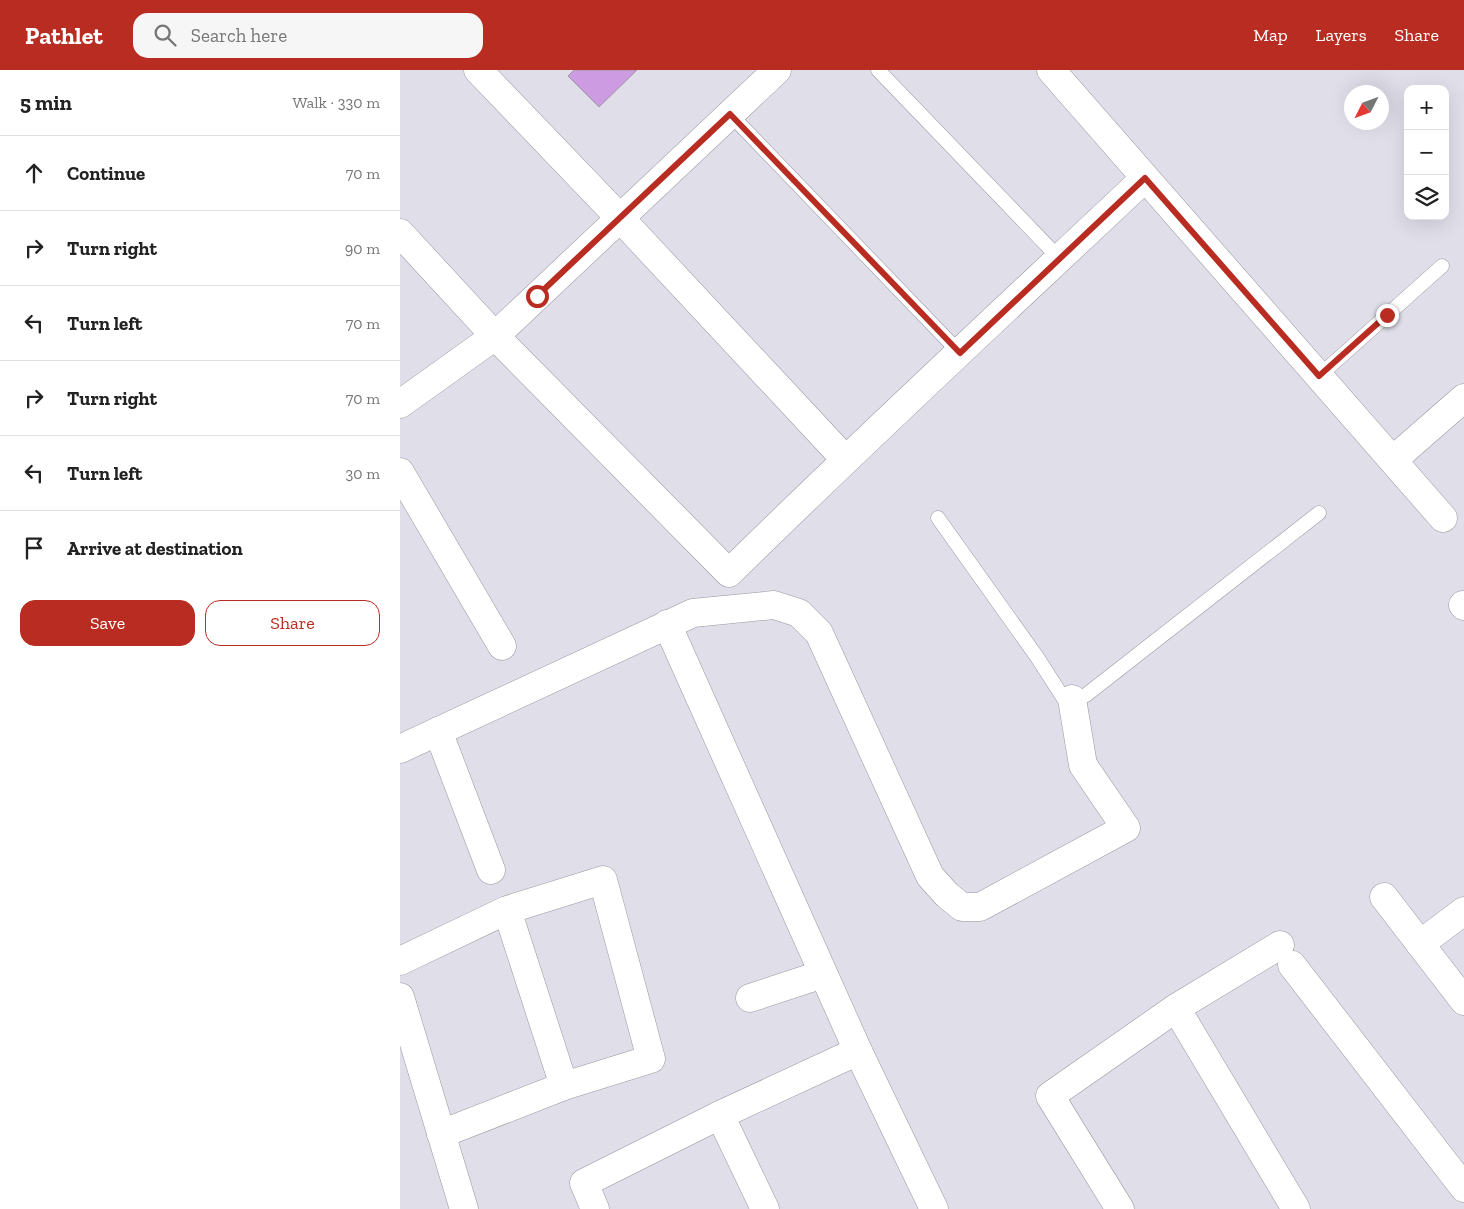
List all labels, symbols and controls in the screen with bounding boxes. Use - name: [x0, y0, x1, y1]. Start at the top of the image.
- search box: [133, 13, 483, 58]
- text: Pathlet: [25, 21, 103, 50]
- icon: search: [151, 21, 179, 49]
- text: Search here: [191, 24, 287, 47]
- text: Map: [1253, 24, 1288, 46]
- text: Layers: [1316, 24, 1367, 46]
- text: Share: [1395, 24, 1439, 46]
- north arrow: [1344, 85, 1389, 130]
- map controls: [1404, 85, 1449, 220]
- button: +: [1404, 85, 1449, 130]
- text: 5 min: [20, 90, 72, 115]
- text: Walk · 330 m: [292, 93, 380, 112]
- button: −: [1404, 130, 1449, 175]
- icon: ahead: [20, 159, 48, 187]
- text: Continue: [67, 162, 145, 185]
- text: 70 m: [346, 164, 380, 183]
- button: layers: [1404, 175, 1449, 220]
- icon: right: [20, 234, 48, 262]
- text: Turn right: [67, 237, 157, 260]
- text: 90 m: [345, 239, 380, 258]
- route start: [526, 285, 549, 308]
- route end: [1376, 304, 1399, 327]
- icon: left: [20, 309, 48, 337]
- text: Turn left: [67, 312, 142, 335]
- text: 70 m: [346, 314, 380, 333]
- icon: right: [20, 384, 48, 412]
- text: Turn right: [67, 387, 157, 410]
- text: 70 m: [346, 389, 380, 408]
- icon: left: [20, 459, 48, 487]
- text: Turn left: [67, 462, 142, 485]
- text: 30 m: [346, 464, 380, 483]
- icon: arrive: [20, 534, 48, 562]
- text: Arrive at destination: [67, 537, 243, 560]
- button: Save: [20, 600, 195, 646]
- button: Share: [205, 600, 380, 646]

